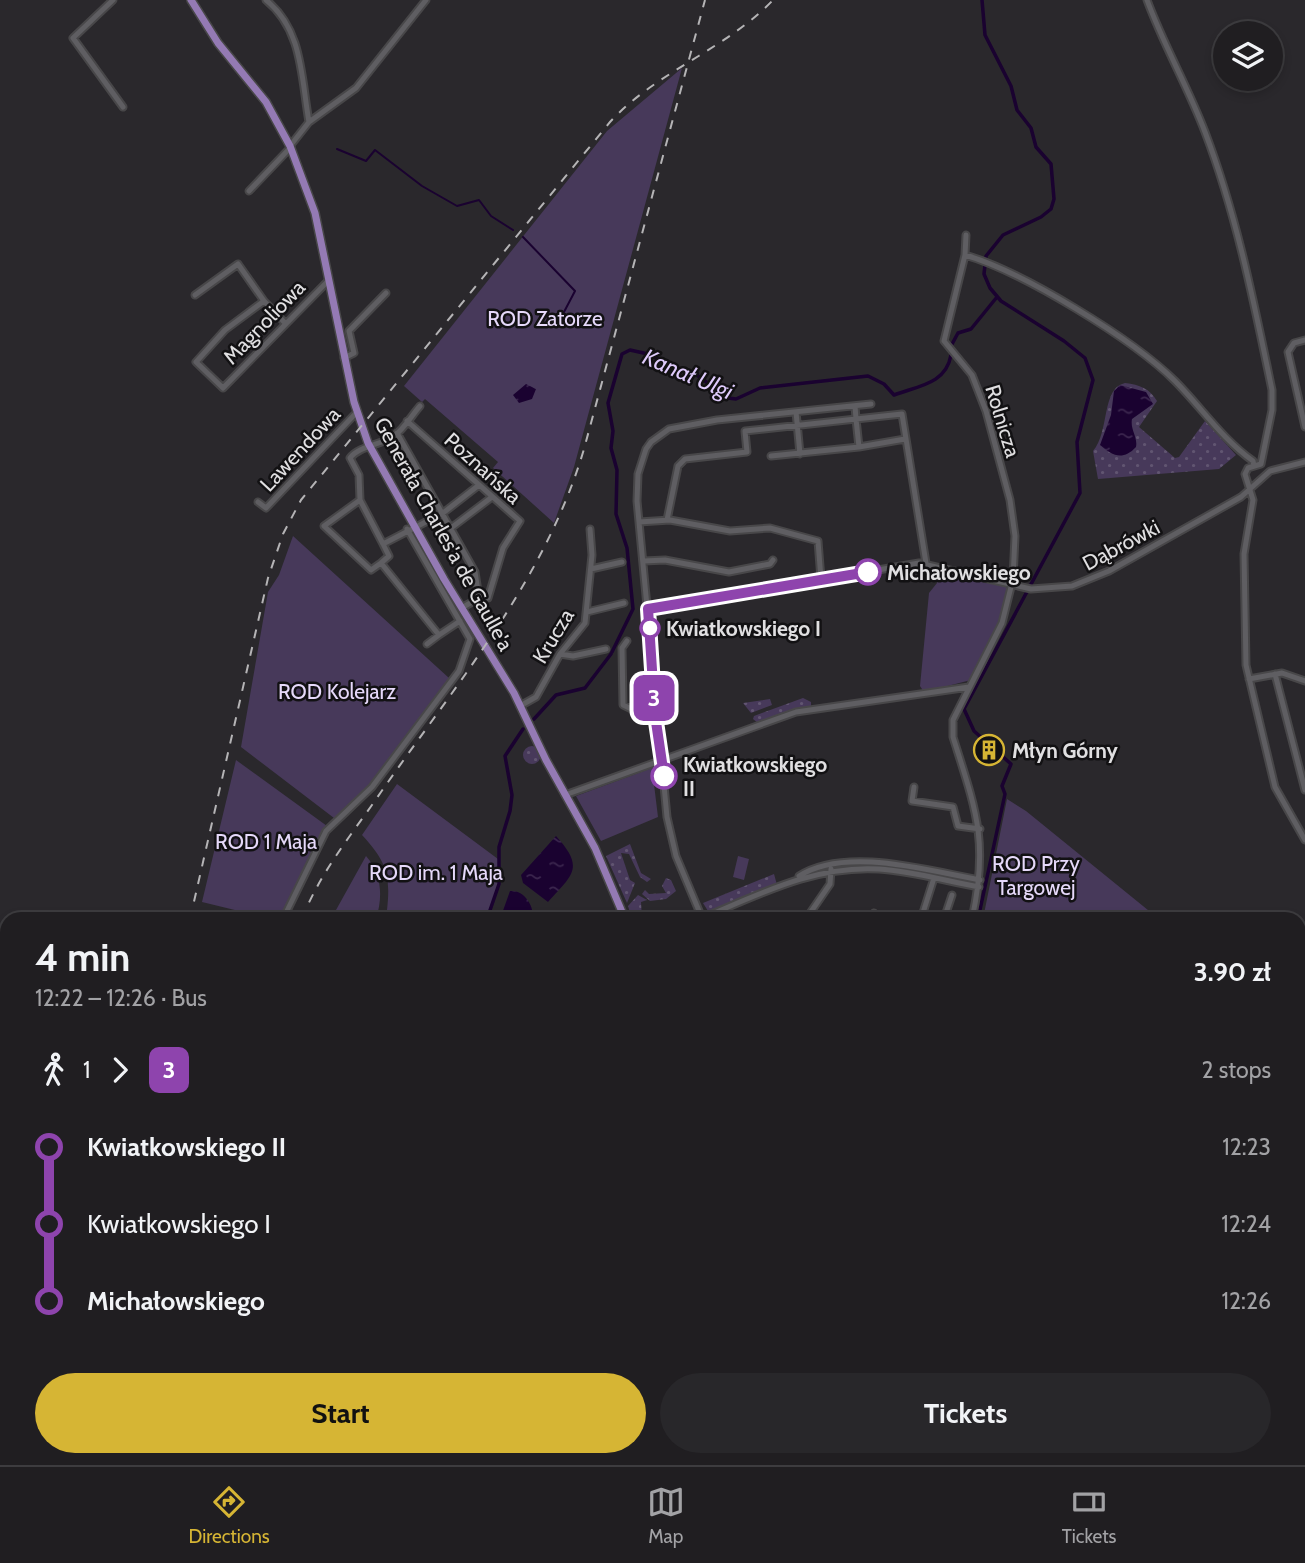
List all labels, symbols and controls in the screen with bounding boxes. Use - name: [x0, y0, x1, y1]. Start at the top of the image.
- map controls: [1213, 21, 1283, 91]
- button: layers: [1213, 21, 1283, 91]
- street label: Magnoliowa: [218, 275, 310, 369]
- park label: ROD Zatorze: [487, 306, 603, 331]
- water label: Kanał Ulgi: [639, 342, 738, 406]
- street label: Rolnicza: [980, 382, 1026, 460]
- street label: Lawendowa: [255, 402, 345, 496]
- street label: Generała Charles'a de Gaulle'a: [369, 413, 519, 655]
- street label: Poznańska: [439, 427, 527, 509]
- street label: Dąbrówki: [1078, 514, 1164, 576]
- marker: Michałowskiego: [855, 559, 881, 585]
- place label: Michałowskiego: [887, 560, 1031, 585]
- street label: Krucza: [527, 604, 579, 668]
- place label: Kwiatkowskiego I: [666, 616, 821, 641]
- marker: Kwiatkowskiego I: [640, 618, 660, 638]
- line badge: 3: [631, 675, 677, 721]
- park label: ROD Kolejarz: [278, 679, 396, 705]
- text: 3: [648, 683, 660, 712]
- building icon: Młyn Górny: [972, 733, 1006, 767]
- place label: Młyn Górny: [1012, 738, 1118, 763]
- place label: Kwiatkowskiego II: [683, 752, 827, 801]
- marker: Kwiatkowskiego II: [651, 763, 677, 789]
- park label: ROD 1 Maja: [215, 829, 317, 855]
- park label: ROD Przy Targowej: [992, 851, 1080, 901]
- park label: ROD im. 1 Maja: [369, 860, 503, 886]
- text: 4 min: [35, 934, 130, 981]
- text: 3.90 zł: [1194, 956, 1271, 988]
- text: 12:22 – 12:26 · Bus: [35, 984, 207, 1012]
- icon: walk: [35, 1051, 73, 1089]
- icon: forward: [101, 1051, 139, 1089]
- text: 3: [163, 1055, 175, 1084]
- text: 1: [83, 1056, 91, 1084]
- text: 2 stops: [1202, 1056, 1271, 1084]
- text: Kwiatkowskiego II: [87, 1131, 286, 1163]
- text: 12:23: [1222, 1133, 1271, 1161]
- text: Kwiatkowskiego I: [87, 1208, 271, 1240]
- text: 12:24: [1221, 1210, 1271, 1238]
- text: Michałowskiego: [87, 1285, 265, 1317]
- text: 12:26: [1222, 1287, 1271, 1315]
- button: Start: [35, 1373, 646, 1453]
- button: Tickets: [660, 1373, 1271, 1453]
- tab: Directions: [189, 1483, 270, 1548]
- tab: Map: [647, 1483, 685, 1548]
- tab: Tickets: [1062, 1483, 1116, 1548]

